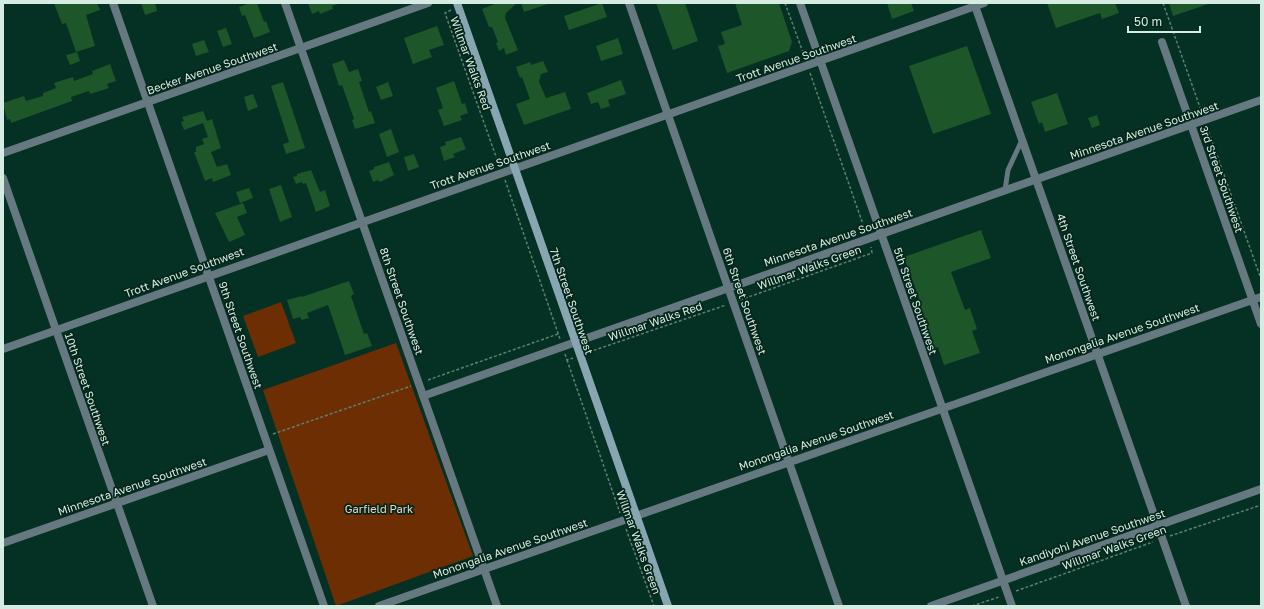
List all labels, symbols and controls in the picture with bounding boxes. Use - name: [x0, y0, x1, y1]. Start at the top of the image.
- scale bar: [1128, 8, 1200, 34]
- street label: Willmar Walks Red: [448, 14, 494, 112]
- text: 50 m: [1134, 14, 1162, 29]
- street label: Trott Avenue Southwest: [734, 31, 858, 85]
- street label: Becker Avenue Southwest: [145, 39, 279, 97]
- street label: Minnesota Avenue Southwest: [1068, 98, 1220, 162]
- street label: 3rd Street Southwest: [1198, 124, 1246, 234]
- street label: Trott Avenue Southwest: [428, 138, 552, 192]
- street label: Minnesota Avenue Southwest: [762, 205, 914, 269]
- street label: 4th Street Southwest: [1055, 212, 1103, 322]
- street label: Willmar Walks Green: [755, 242, 863, 292]
- street label: Trott Avenue Southwest: [122, 244, 246, 300]
- street label: 8th Street Southwest: [378, 246, 426, 356]
- street label: 7th Street Southwest: [548, 246, 596, 356]
- street label: 6th Street Southwest: [721, 246, 769, 356]
- street label: 5th Street Southwest: [892, 246, 940, 356]
- street label: 9th Street Southwest: [217, 280, 265, 390]
- street label: Willmar Walks Red: [606, 299, 704, 343]
- street label: Monongalia Avenue Southwest: [1043, 300, 1201, 366]
- street label: 10th Street Southwest: [63, 331, 113, 447]
- street label: Monongalia Avenue Southwest: [737, 407, 895, 473]
- street label: Minnesota Avenue Southwest: [56, 454, 208, 518]
- street label: Willmar Walks Green: [614, 488, 664, 596]
- park label: Garfield Park: [345, 502, 413, 515]
- street label: Kandiyohi Avenue Southwest: [1017, 506, 1167, 568]
- street label: Monongalia Avenue Southwest: [431, 515, 589, 581]
- street label: Willmar Walks Green: [1060, 522, 1168, 572]

